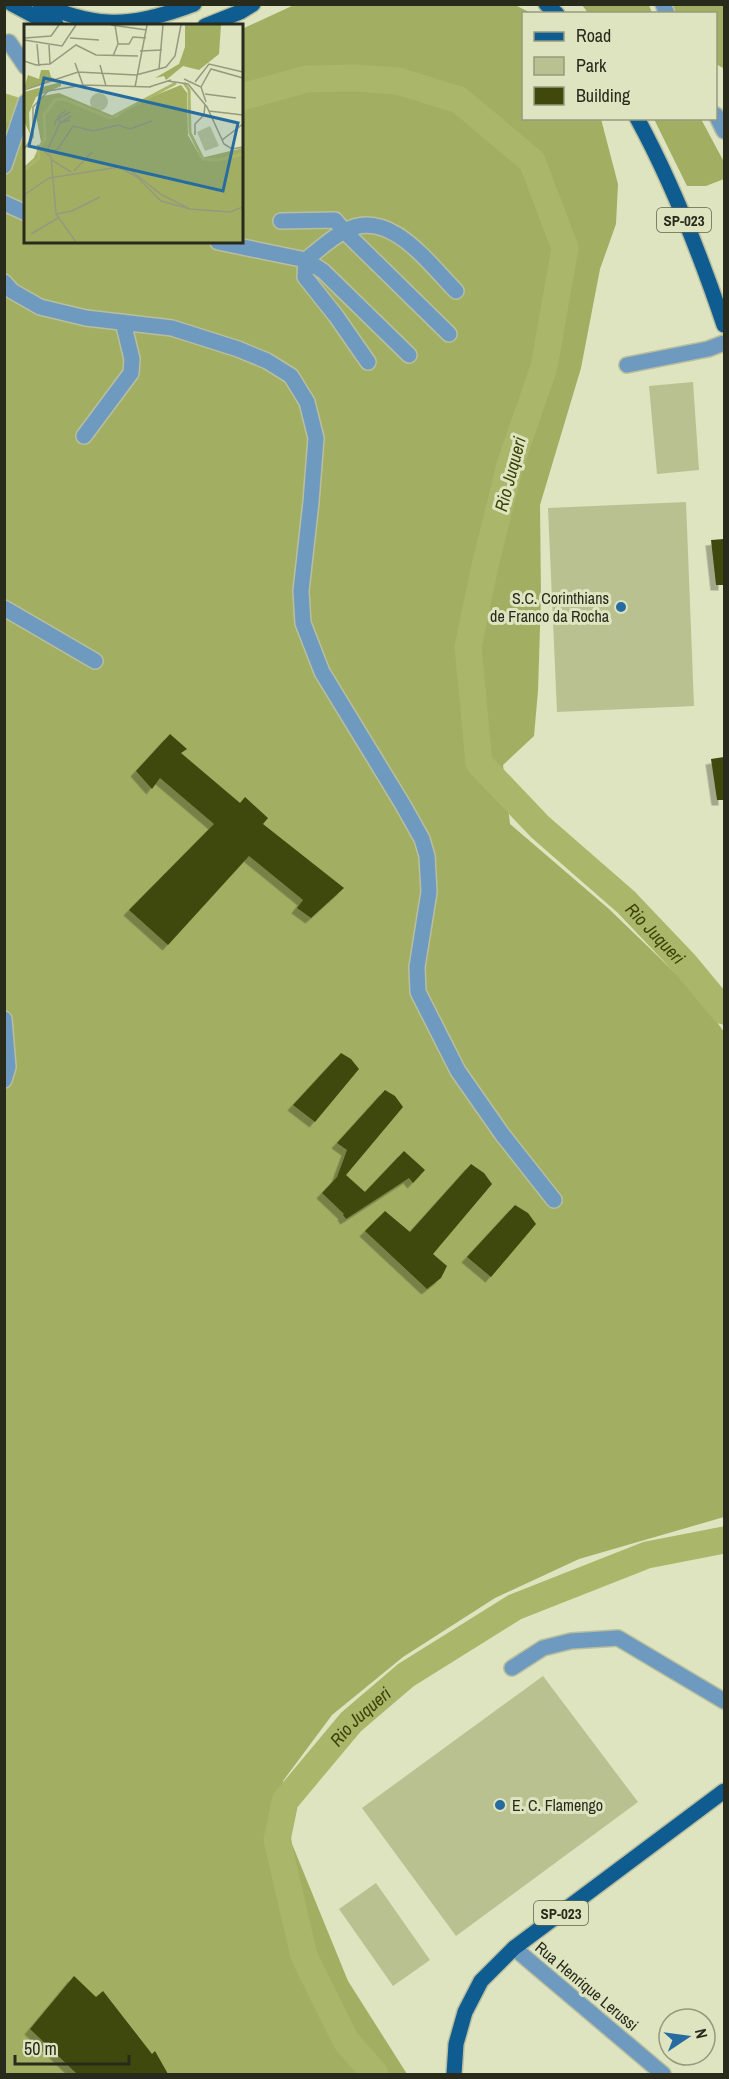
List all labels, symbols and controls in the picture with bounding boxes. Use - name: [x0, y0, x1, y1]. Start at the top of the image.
- legend: [522, 12, 717, 120]
- text: Road: [576, 23, 611, 48]
- inset map: [24, 24, 243, 243]
- text: Park: [576, 53, 607, 78]
- text: Building: [576, 83, 631, 108]
- road number: SP-023: [657, 208, 711, 232]
- water label: Rio Juqueri: [488, 434, 532, 514]
- place label: S.C. Corinthians de Franco da Rocha: [490, 587, 610, 627]
- marker: S.C. Corinthians de Franco da Rocha: [614, 600, 628, 614]
- water label: Rio Juqueri: [620, 897, 691, 969]
- water label: Rio Juqueri: [324, 1681, 396, 1751]
- place label: E. C. Flamengo: [512, 1794, 603, 1816]
- marker: E. C. Flamengo: [493, 1798, 507, 1812]
- road number: SP-023: [534, 1901, 588, 1925]
- street label: Rua Henrique Lerussi: [531, 1936, 643, 2036]
- north arrow: [657, 2007, 717, 2067]
- text: N: [690, 2027, 713, 2041]
- scale bar: [15, 2028, 129, 2066]
- text: 50 m: [24, 2036, 57, 2061]

